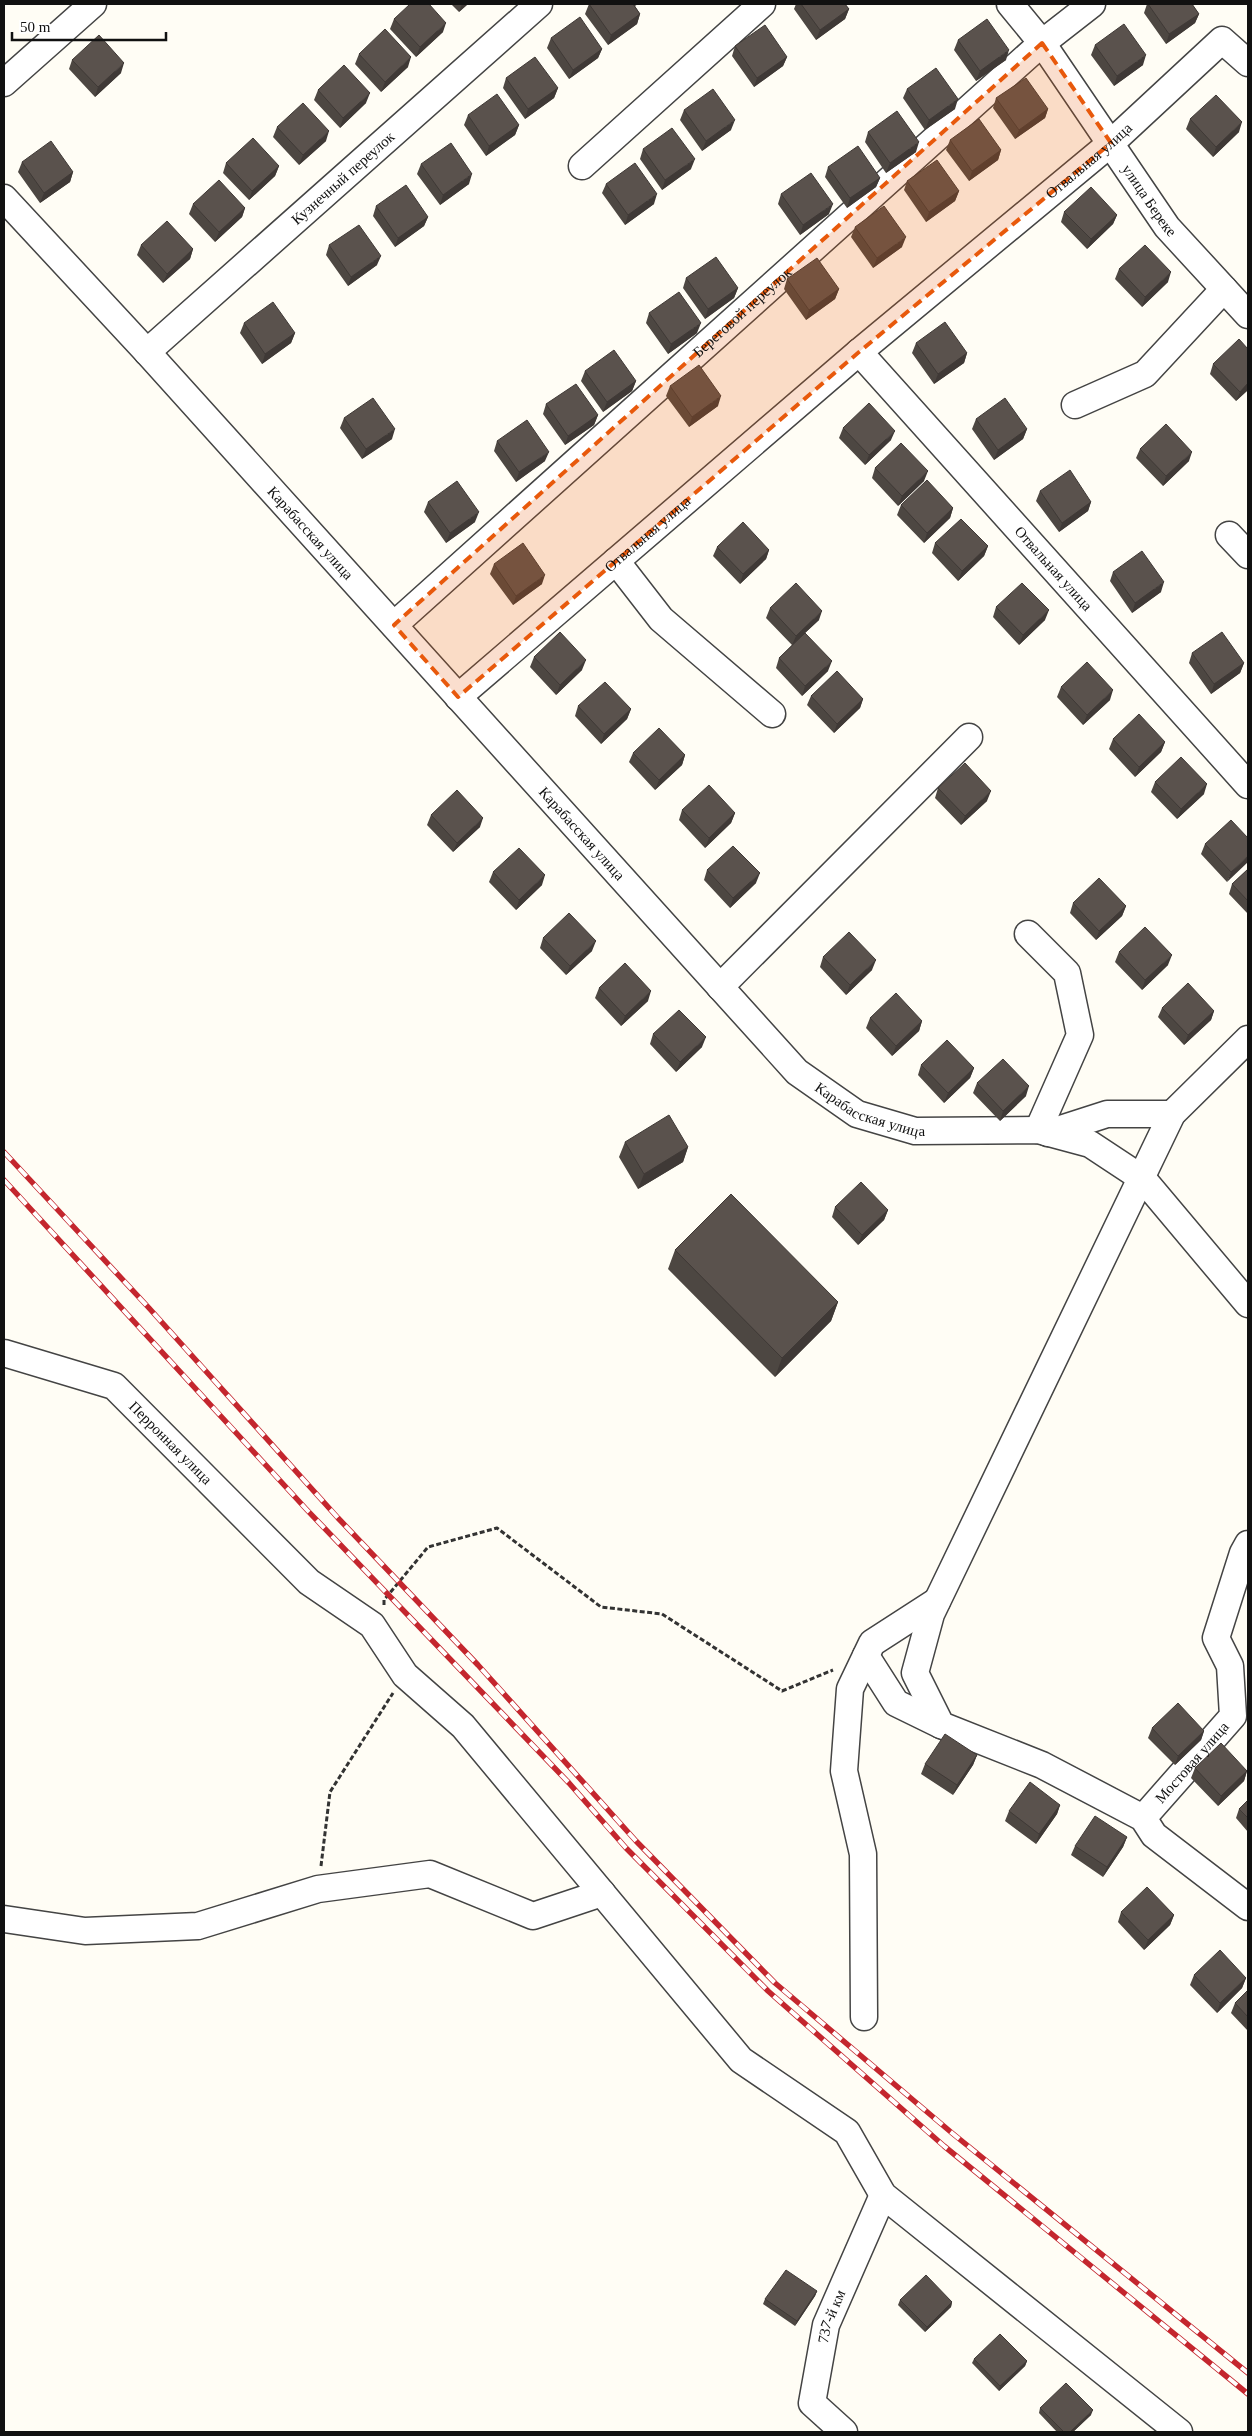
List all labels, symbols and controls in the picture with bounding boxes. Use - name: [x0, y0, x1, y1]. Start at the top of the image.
- scale bar: [12, 10, 166, 42]
- text: 50 m: [20, 19, 51, 35]
- street label: Отвальная улица: [1043, 120, 1135, 202]
- street label: Кузнечный переулок: [288, 128, 398, 228]
- street label: улица Береке: [1119, 161, 1180, 240]
- street label: Береговой переулок: [690, 264, 795, 361]
- street label: Карабасская улица: [264, 483, 357, 583]
- street label: Отвальная улица: [601, 492, 694, 575]
- street label: Отвальная улица: [1011, 523, 1096, 614]
- street label: Карабасская улица: [536, 784, 628, 884]
- street label: Карабасская улица: [812, 1079, 925, 1140]
- street label: Перронная улица: [126, 1398, 215, 1488]
- street label: Мостовая улица: [1152, 1718, 1232, 1806]
- street label: 737-й км: [815, 2287, 849, 2345]

